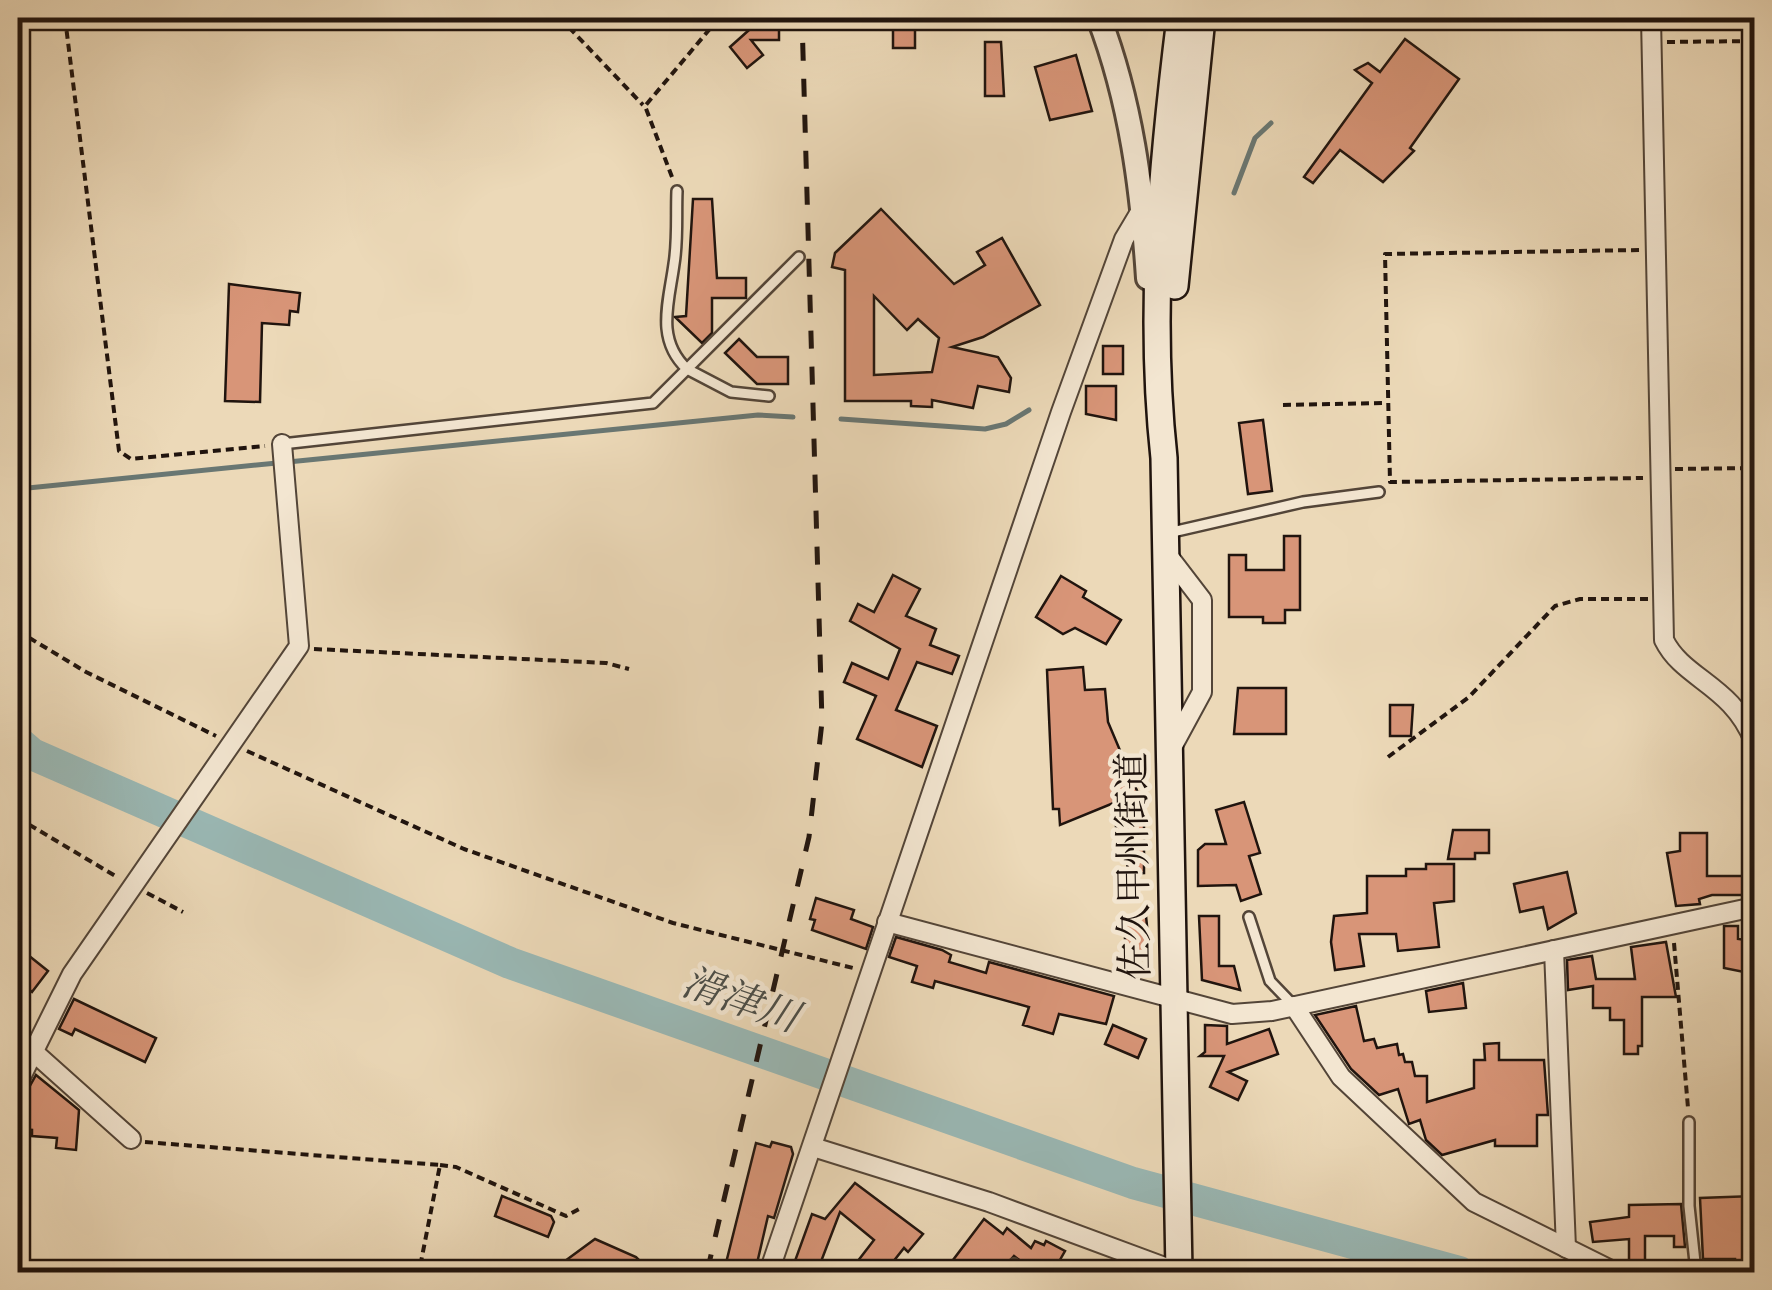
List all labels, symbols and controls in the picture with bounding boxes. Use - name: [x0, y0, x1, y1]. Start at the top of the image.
- street label: 佐久甲州街道: [1108, 752, 1158, 980]
- water label: 滑津川: [676, 957, 809, 1043]

